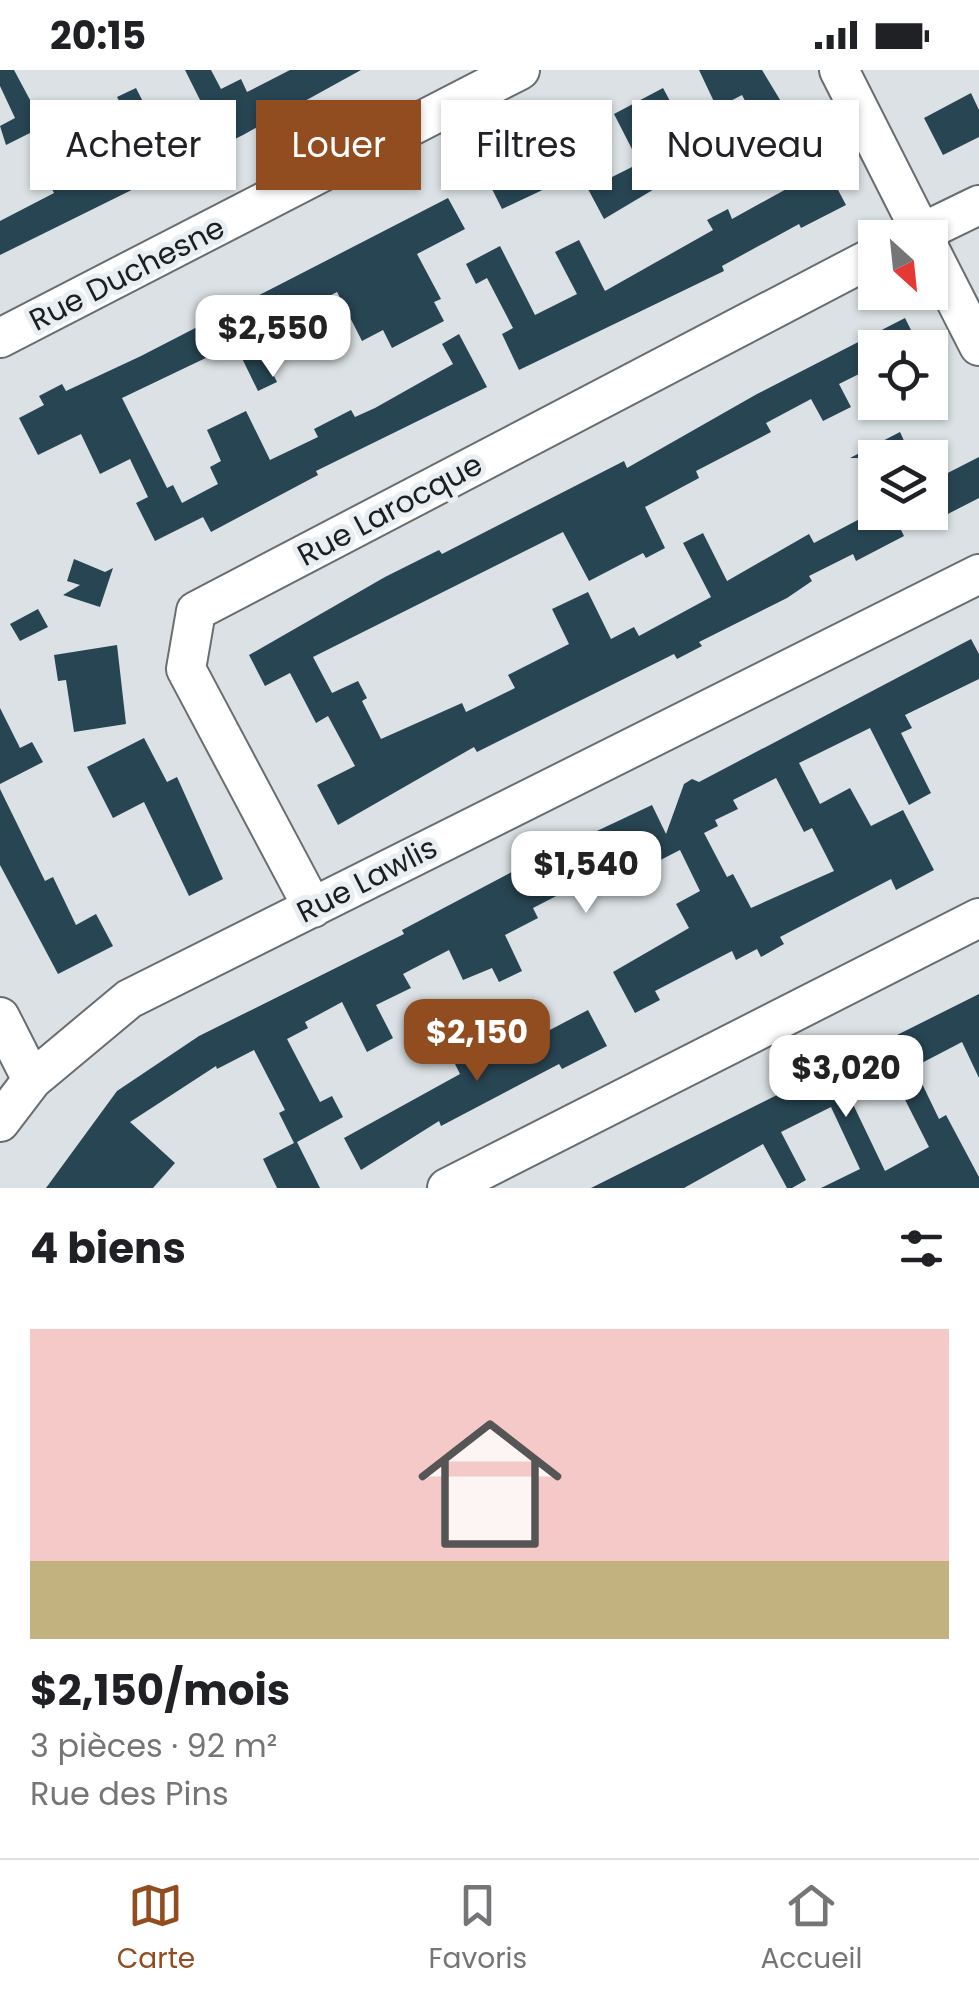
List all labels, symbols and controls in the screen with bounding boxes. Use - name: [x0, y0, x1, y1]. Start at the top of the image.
- text: 20:15: [50, 9, 146, 62]
- chip: Acheter: [30, 100, 236, 190]
- chip: Louer: [256, 100, 421, 190]
- chip: Filtres: [441, 100, 612, 190]
- chip: Nouveau: [632, 100, 859, 190]
- street label: Rue Duchesne: [22, 206, 232, 341]
- north arrow: [858, 220, 948, 310]
- map controls: [858, 220, 948, 530]
- pin: $2,550: [192, 295, 354, 380]
- text: $2,550: [218, 305, 328, 350]
- button: locate: [858, 330, 948, 420]
- button: layers: [858, 440, 948, 530]
- street label: Rue Larocque: [290, 443, 490, 576]
- street label: Rue Lawlis: [289, 826, 444, 933]
- pin: $1,540: [505, 831, 667, 916]
- text: $1,540: [533, 841, 639, 886]
- pin: $2,150: [396, 999, 558, 1084]
- text: $2,150: [426, 1009, 528, 1054]
- pin: $3,020: [765, 1035, 927, 1120]
- text: $3,020: [791, 1045, 901, 1090]
- text: 4 biens: [30, 1219, 186, 1278]
- icon: filters: [894, 1221, 949, 1276]
- icon: home: [400, 1394, 580, 1574]
- text: $2,150/mois: [30, 1661, 290, 1720]
- text: 3 pièces · 92 m²: [30, 1723, 277, 1768]
- text: Rue des Pins: [30, 1771, 229, 1816]
- tab: Carte: [117, 1878, 195, 1980]
- tab: Favoris: [428, 1878, 527, 1980]
- tab: Accueil: [760, 1878, 862, 1980]

